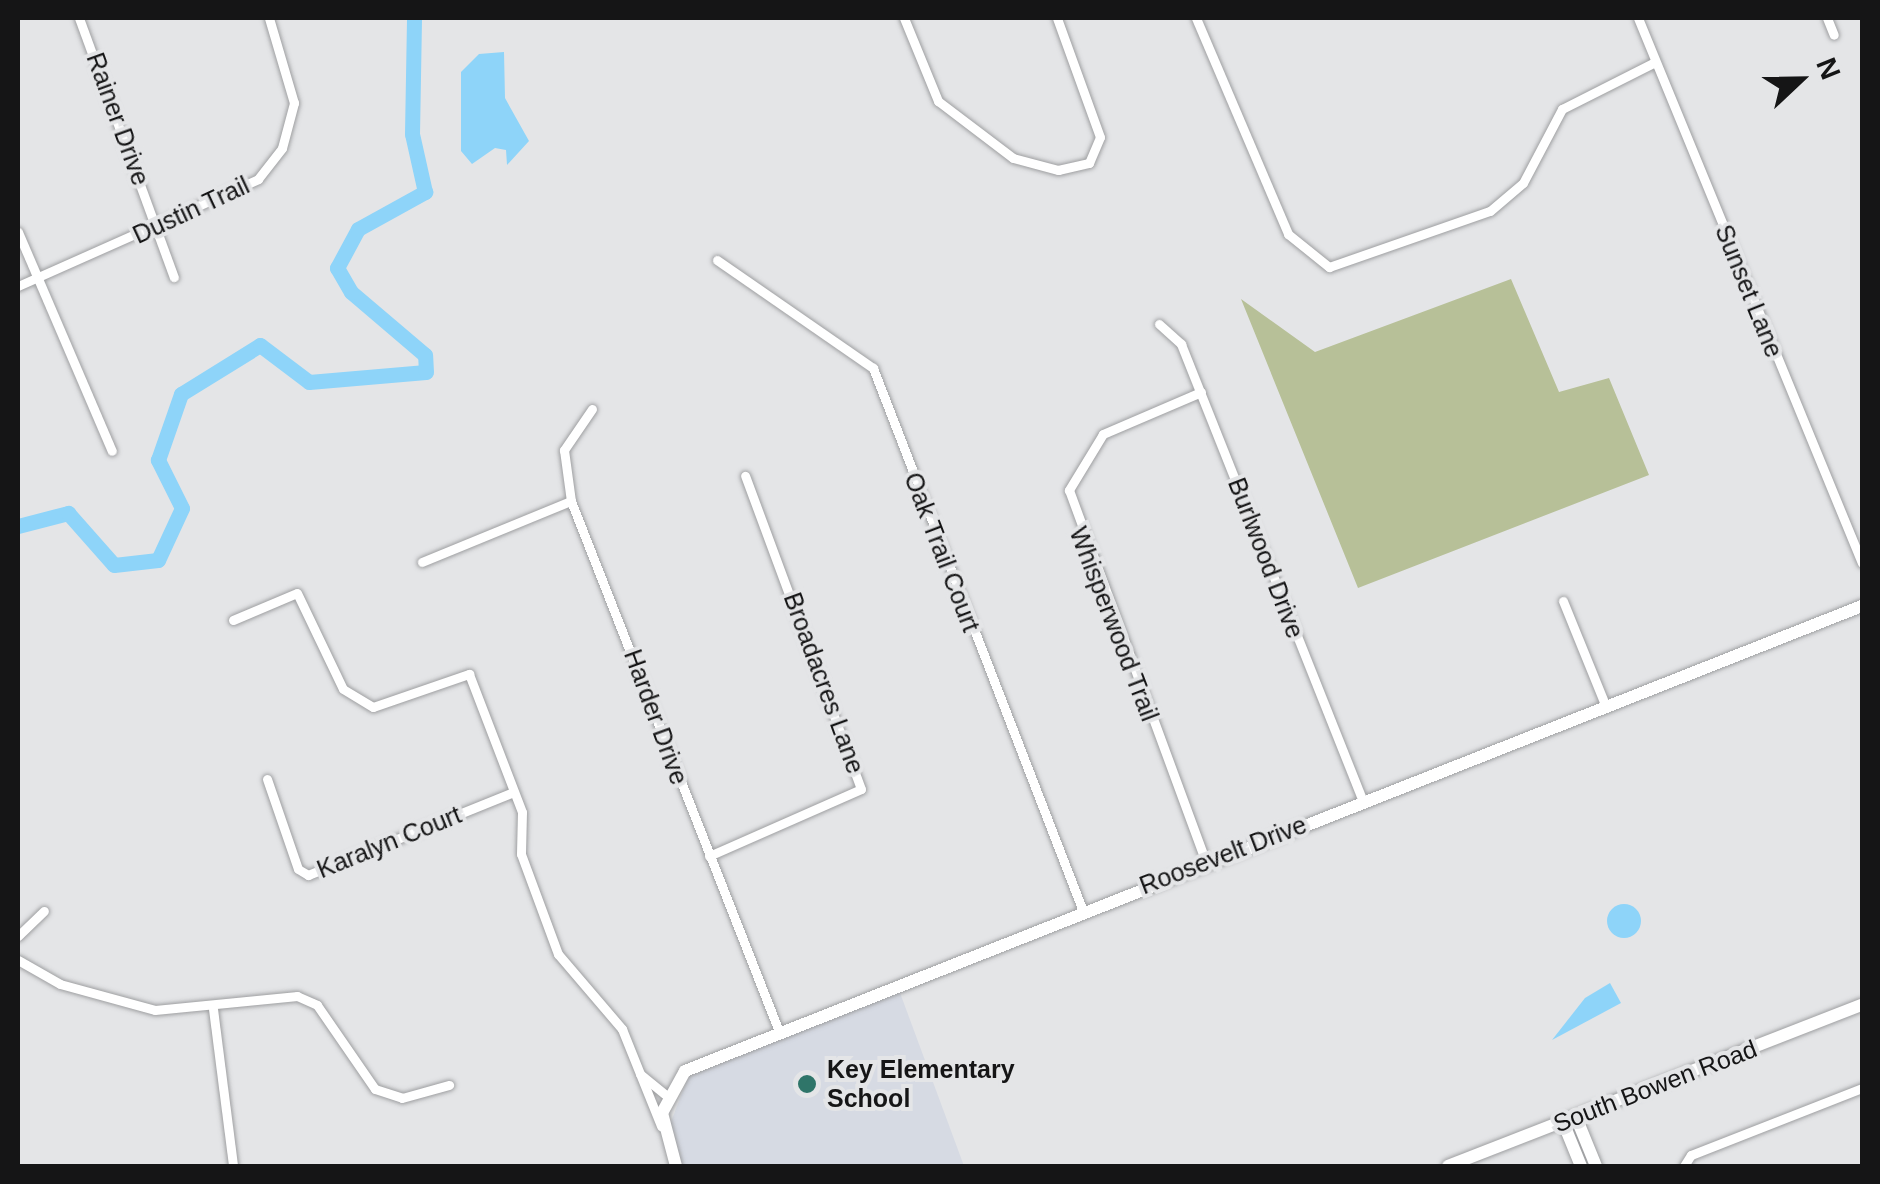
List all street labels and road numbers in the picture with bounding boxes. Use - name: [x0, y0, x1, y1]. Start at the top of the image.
- street label: Rainer Drive: [80, 49, 156, 189]
- street label: Dustin Trail: [128, 170, 254, 250]
- street label: Sunset Lane: [1709, 220, 1789, 362]
- street label: Oak Trail Court: [898, 468, 986, 636]
- street label: Burlwood Drive: [1222, 474, 1310, 642]
- street label: Whisperwood Trail: [1063, 522, 1165, 726]
- street label: Broadacres Lane: [777, 588, 871, 778]
- street label: Harder Drive: [618, 645, 694, 789]
- street label: Karalyn Court: [313, 799, 465, 885]
- street label: Roosevelt Drive: [1135, 809, 1311, 901]
- street label: South Bowen Road: [1549, 1033, 1761, 1139]

